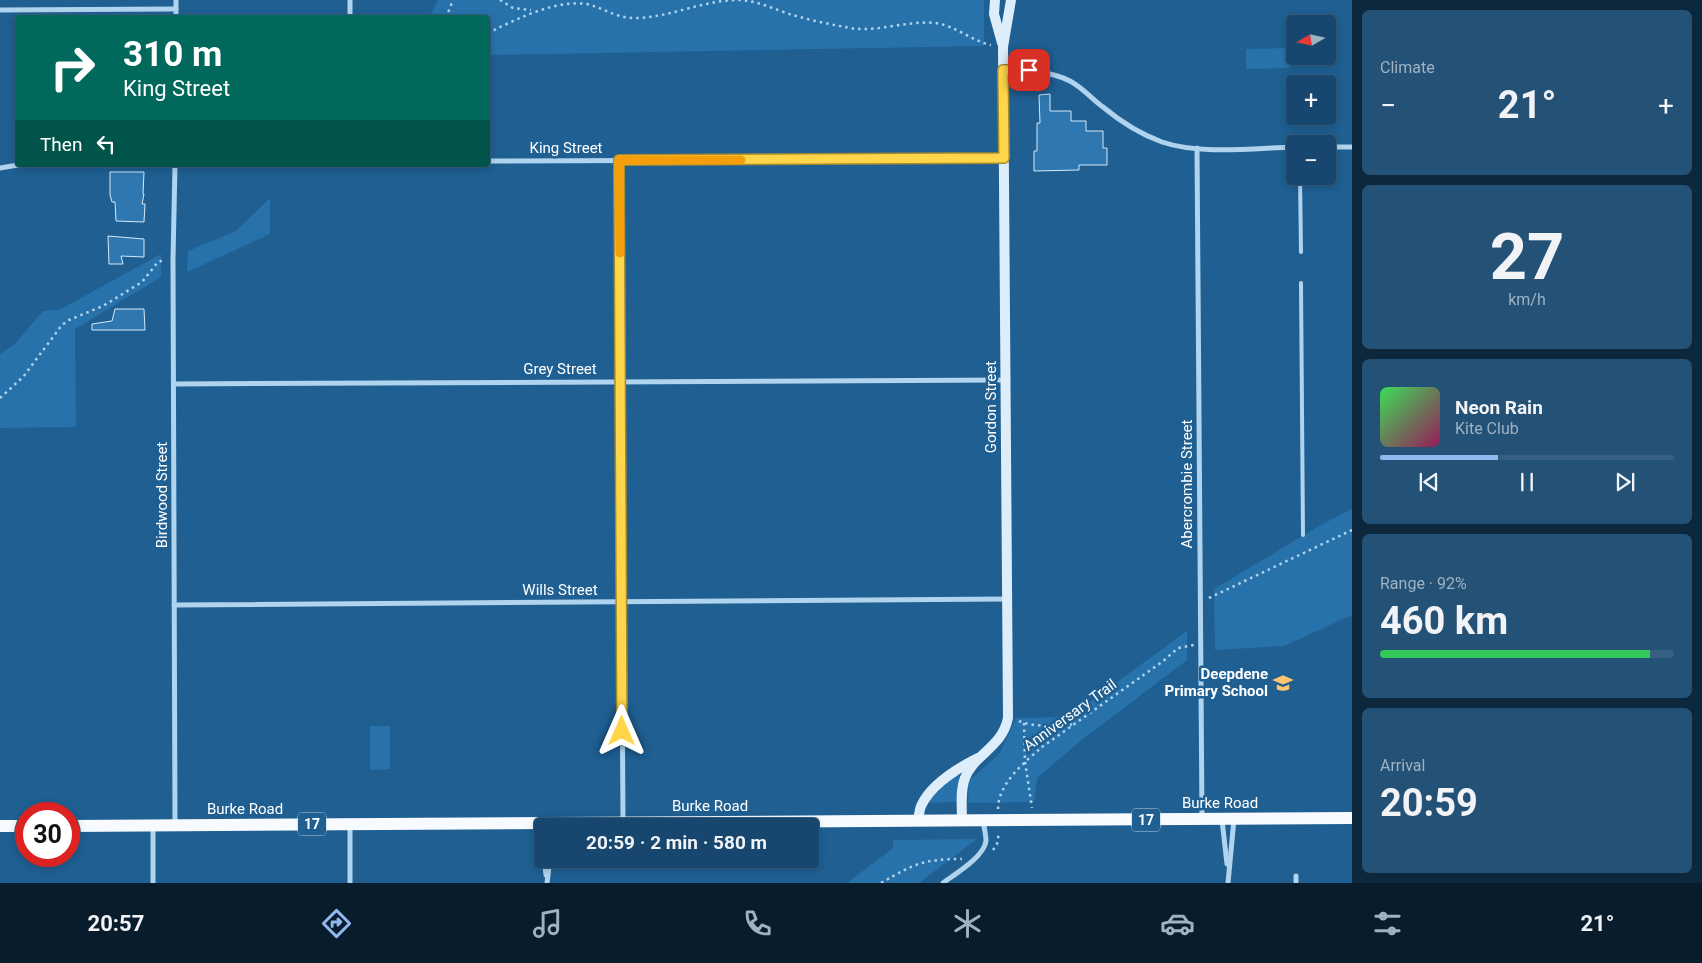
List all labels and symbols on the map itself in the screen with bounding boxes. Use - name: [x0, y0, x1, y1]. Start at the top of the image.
- north arrow: [1286, 15, 1336, 65]
- pin: [1008, 49, 1050, 91]
- street label: King Street: [529, 139, 603, 157]
- street label: Grey Street: [523, 360, 597, 378]
- street label: Gordon Street: [982, 361, 1000, 453]
- street label: Abercrombie Street: [1178, 419, 1196, 548]
- street label: Birdwood Street: [153, 442, 171, 548]
- street label: Wills Street: [522, 581, 598, 599]
- place label: Deepdene Primary School: [1165, 665, 1268, 700]
- school or university icon: Deepdene Primary School: [1272, 672, 1294, 694]
- street label: Anniversary Trail: [1020, 675, 1120, 755]
- position arrow: [595, 704, 647, 756]
- street label: Burke Road: [1182, 794, 1258, 812]
- street label: Burke Road: [672, 797, 748, 815]
- street label: Burke Road: [207, 800, 283, 818]
- speed limit sign: 30: [15, 802, 80, 867]
- road number: 17: [1132, 808, 1160, 832]
- road number: 17: [298, 812, 326, 836]

